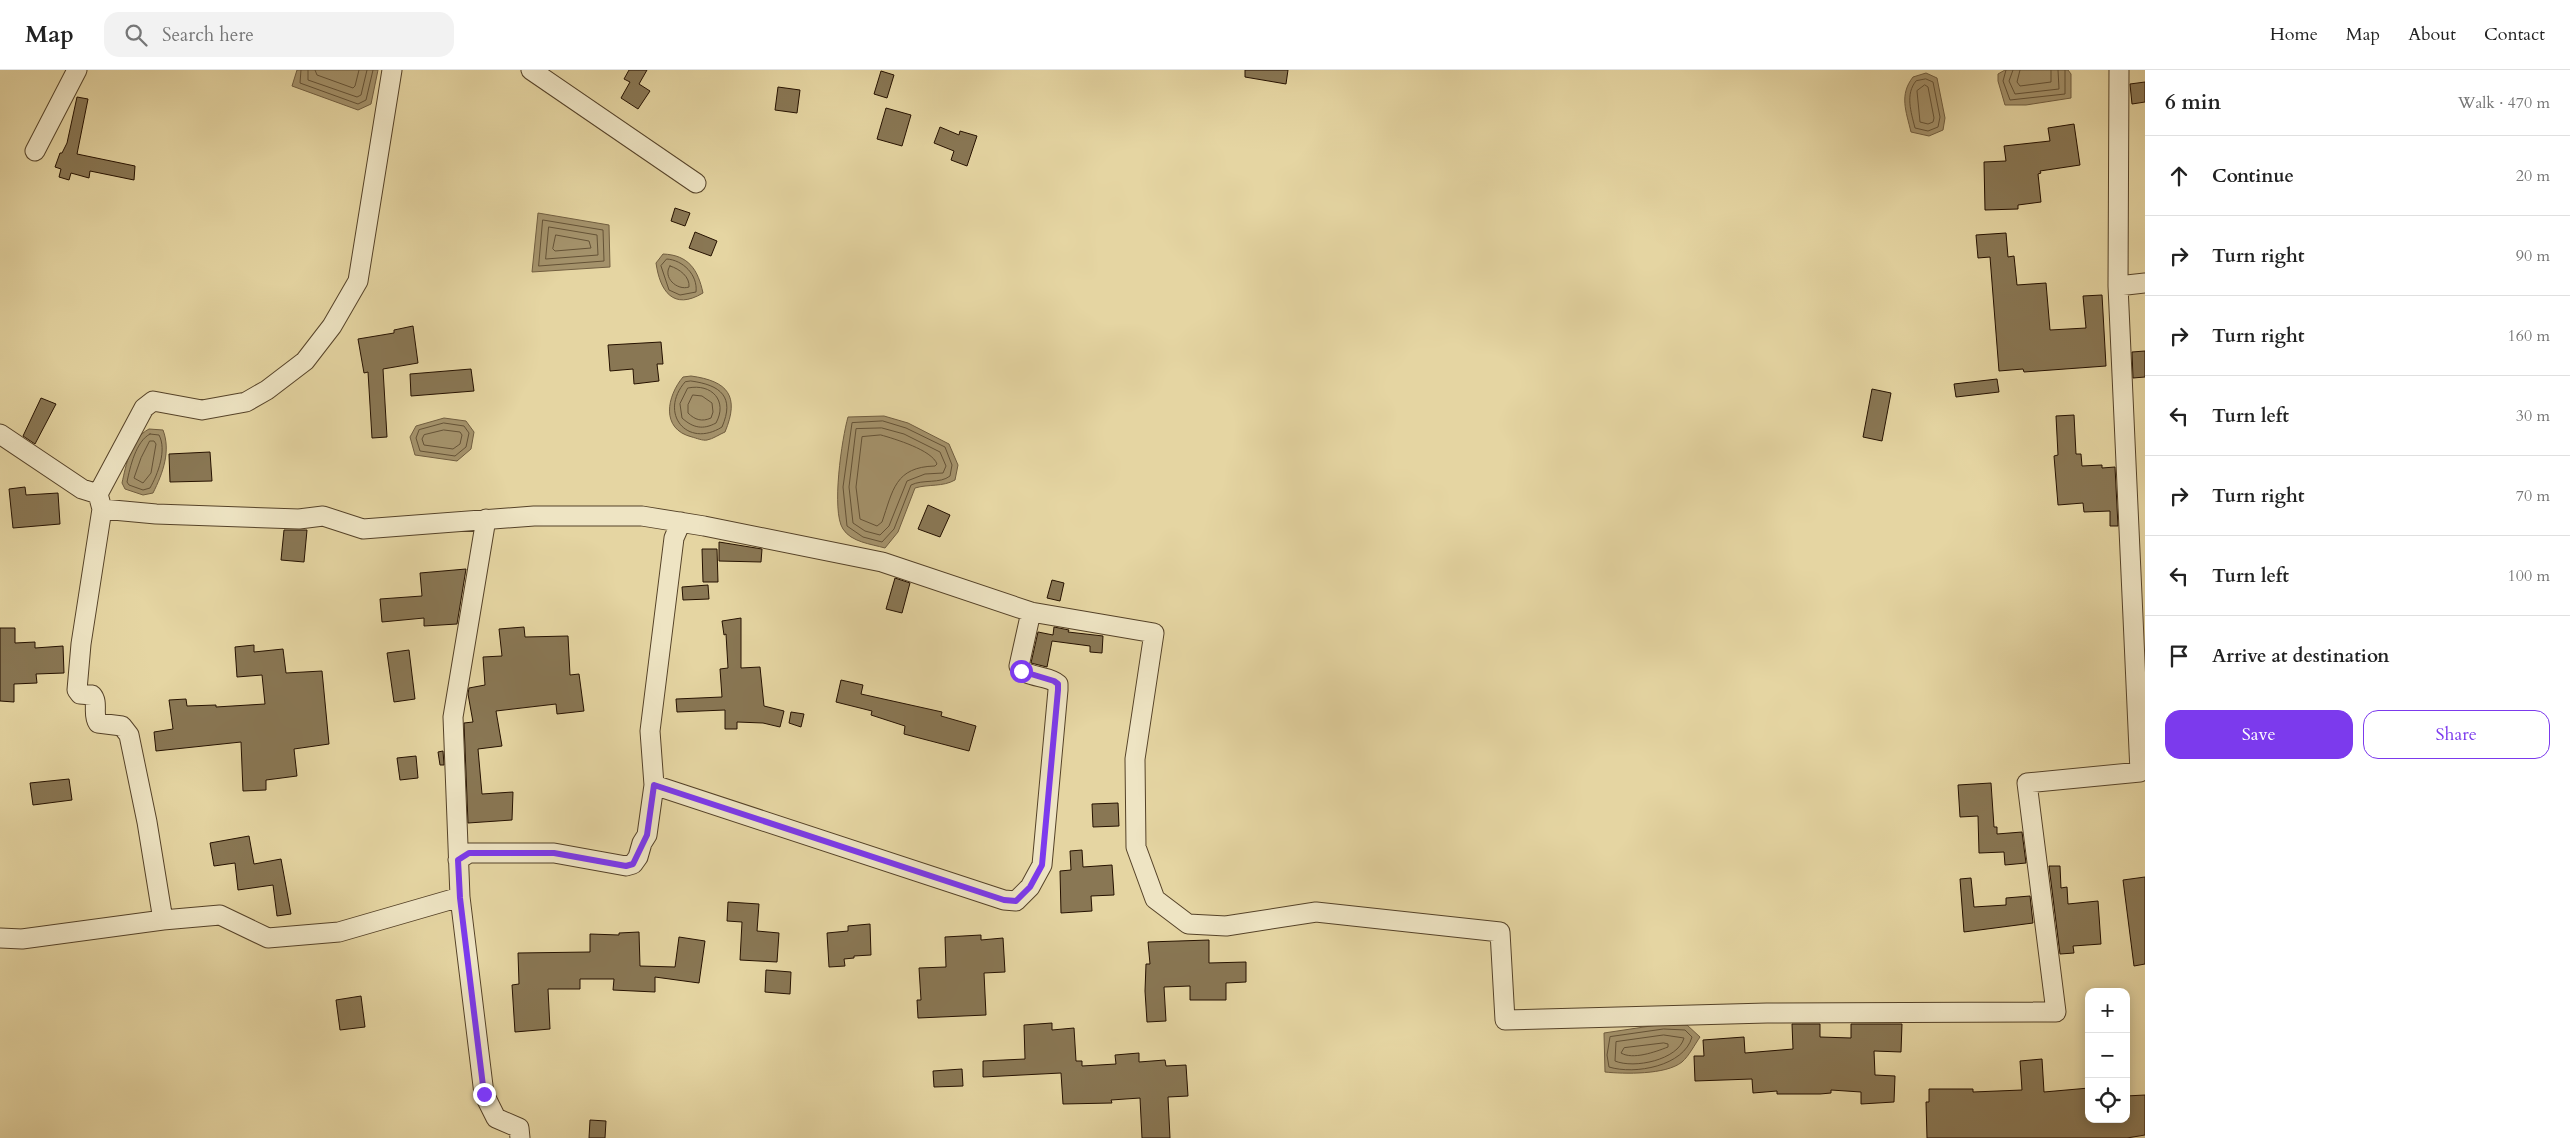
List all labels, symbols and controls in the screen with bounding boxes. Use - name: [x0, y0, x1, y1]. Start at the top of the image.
- search box: [104, 12, 454, 57]
- text: Map: [25, 18, 74, 51]
- icon: search: [122, 21, 150, 49]
- text: Search here: [162, 22, 254, 48]
- text: Home: [2270, 22, 2318, 47]
- text: Map: [2346, 22, 2380, 47]
- text: About: [2408, 22, 2456, 47]
- text: Contact: [2484, 22, 2545, 47]
- text: 6 min: [2165, 88, 2221, 117]
- text: Walk · 470 m: [2458, 92, 2550, 114]
- icon: ahead: [2165, 162, 2193, 190]
- text: Continue: [2212, 163, 2294, 189]
- text: 20 m: [2516, 165, 2550, 187]
- icon: right: [2165, 242, 2193, 270]
- text: Turn right: [2212, 243, 2304, 269]
- text: 90 m: [2516, 245, 2550, 267]
- icon: right: [2165, 322, 2193, 350]
- text: Turn right: [2212, 323, 2304, 349]
- text: 160 m: [2508, 325, 2550, 347]
- icon: left: [2165, 402, 2193, 430]
- text: Turn left: [2212, 403, 2289, 429]
- text: 30 m: [2516, 405, 2550, 427]
- icon: right: [2165, 482, 2193, 510]
- text: Turn right: [2212, 483, 2304, 509]
- text: 70 m: [2516, 485, 2550, 507]
- icon: left: [2165, 562, 2193, 590]
- text: Turn left: [2212, 563, 2289, 589]
- text: 100 m: [2508, 565, 2550, 587]
- icon: arrive: [2165, 642, 2193, 670]
- text: Arrive at destination: [2212, 643, 2389, 669]
- route start: [1010, 660, 1033, 683]
- button: Save: [2165, 710, 2353, 759]
- button: Share: [2363, 710, 2550, 759]
- map controls: [2085, 988, 2130, 1123]
- button: +: [2085, 988, 2130, 1033]
- button: −: [2085, 1033, 2130, 1078]
- button: locate: [2085, 1078, 2130, 1123]
- route end: [473, 1083, 496, 1106]

